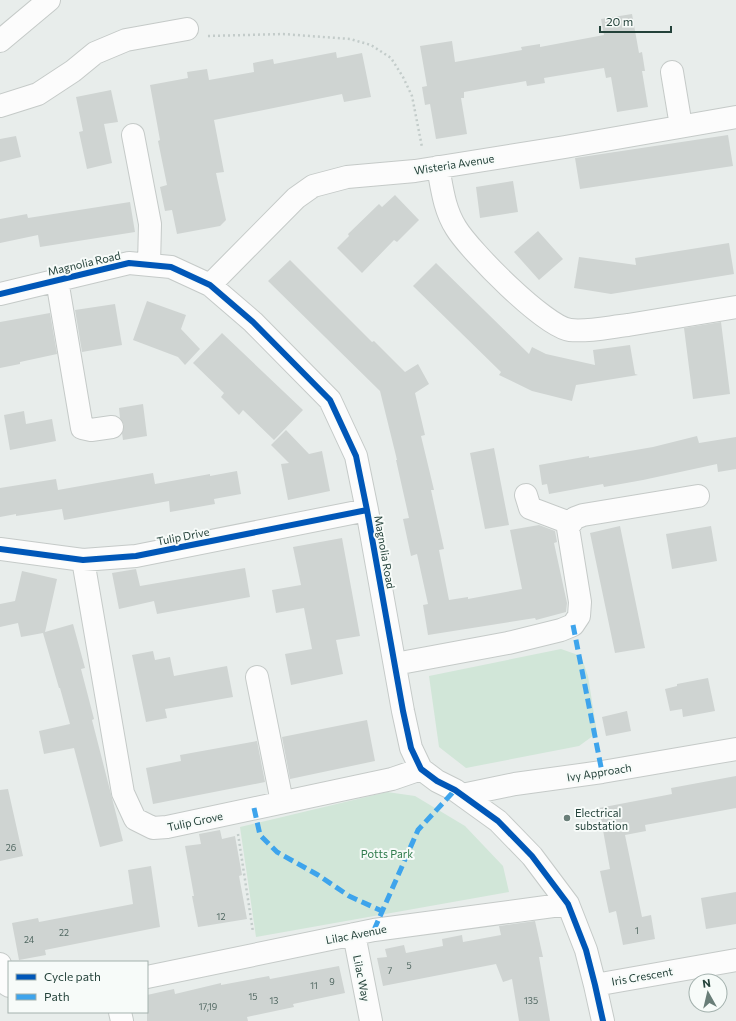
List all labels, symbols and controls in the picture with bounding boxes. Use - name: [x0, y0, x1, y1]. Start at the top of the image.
- scale bar: [600, 8, 671, 34]
- text: 20 m: [606, 14, 633, 28]
- street label: Wisteria Avenue: [413, 151, 495, 177]
- street label: Magnolia Road: [46, 248, 122, 278]
- street label: Magnolia Road: [372, 514, 398, 590]
- street label: Tulip Drive: [156, 525, 210, 547]
- street label: Ivy Approach: [566, 760, 632, 784]
- place label: Electrical substation: [575, 806, 628, 832]
- street label: Tulip Grove: [166, 809, 224, 833]
- marker: Electrical substation: [562, 813, 572, 823]
- house number: 26: [6, 842, 16, 853]
- park label: Potts Park: [361, 847, 413, 860]
- house number: 12: [217, 911, 225, 922]
- street label: Lilac Avenue: [324, 922, 388, 946]
- house number: 1: [635, 925, 639, 936]
- house number: 22: [59, 927, 69, 938]
- house number: 24: [24, 934, 35, 945]
- street label: Lilac Way: [351, 954, 373, 1003]
- house number: 5: [406, 960, 412, 971]
- legend: [8, 961, 148, 1013]
- street label: Iris Crescent: [610, 964, 674, 988]
- house number: 7: [388, 965, 393, 976]
- text: Cycle path: [44, 969, 101, 983]
- north arrow: [688, 973, 728, 1013]
- house number: 9: [329, 976, 335, 987]
- text: N: [702, 976, 712, 990]
- house number: 11: [310, 980, 318, 991]
- text: Path: [44, 989, 70, 1003]
- house number: 15: [248, 991, 258, 1002]
- house number: 13: [270, 995, 278, 1006]
- house number: 135: [524, 995, 538, 1006]
- house number: 17,19: [199, 1001, 217, 1012]

